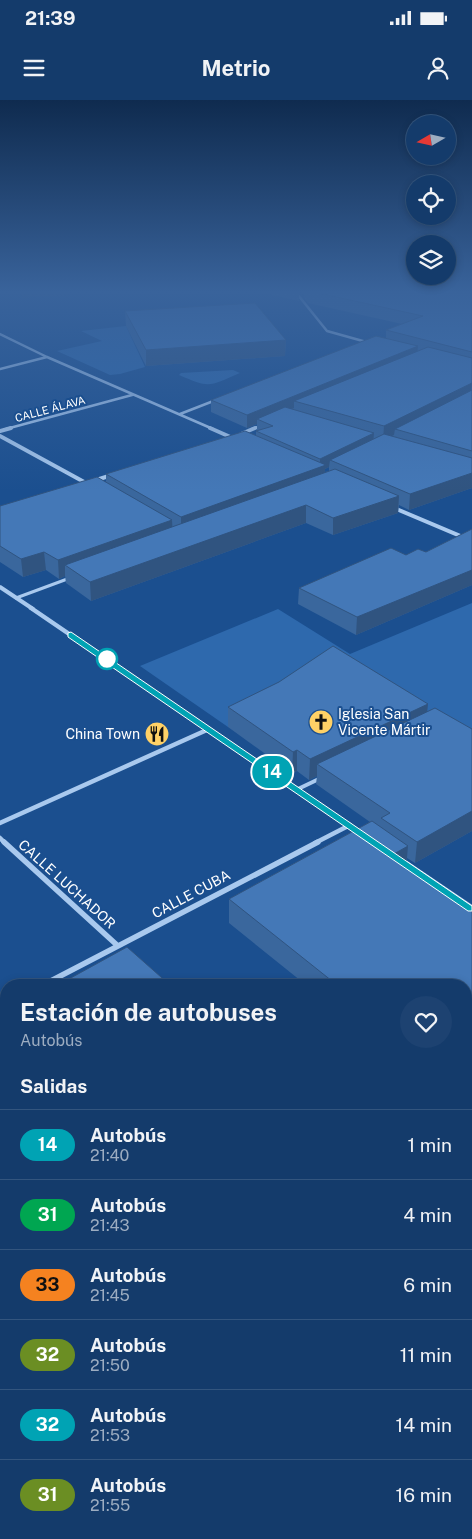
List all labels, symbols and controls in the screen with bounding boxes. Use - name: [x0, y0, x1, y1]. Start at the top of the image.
- text: 21:39: [25, 7, 75, 29]
- icon: menu: [20, 54, 48, 82]
- icon: person: [424, 54, 452, 82]
- text: Metrio: [202, 55, 270, 81]
- north arrow: [406, 115, 456, 165]
- map controls: [406, 115, 456, 285]
- button: locate: [406, 175, 456, 225]
- button: layers: [406, 235, 456, 285]
- street label: CALLE ÁLAVA: [13, 393, 87, 424]
- unlabelled marker: [96, 648, 118, 670]
- place label: Iglesia San Vicente Mártir: [338, 706, 431, 738]
- church icon: Iglesia San Vicente Mártir: [308, 709, 334, 735]
- restaurant icon: China Town: [144, 721, 170, 747]
- place label: China Town: [65, 726, 140, 742]
- line badge: 14: [250, 756, 294, 788]
- text: 14: [262, 761, 282, 782]
- street label: CALLE LUCHADOR: [15, 836, 119, 932]
- street label: CALLE CUBA: [149, 867, 233, 921]
- button: heart: [400, 996, 452, 1048]
- text: Estación de autobuses: [20, 998, 277, 1026]
- text: Autobús: [20, 1031, 82, 1050]
- text: Salidas: [20, 1075, 87, 1097]
- text: Autobús: [90, 1124, 166, 1146]
- text: 14: [38, 1134, 57, 1155]
- text: 1 min: [407, 1134, 452, 1156]
- text: 21:40: [90, 1146, 129, 1165]
- text: Autobús: [90, 1194, 166, 1216]
- text: 31: [38, 1204, 57, 1225]
- text: 4 min: [403, 1204, 452, 1226]
- text: 21:43: [90, 1216, 130, 1235]
- text: Autobús: [90, 1264, 166, 1286]
- text: 33: [36, 1274, 59, 1295]
- text: 6 min: [403, 1274, 452, 1296]
- text: 21:45: [90, 1286, 130, 1305]
- text: Autobús: [90, 1334, 166, 1356]
- text: 32: [36, 1344, 59, 1365]
- text: 11 min: [400, 1344, 452, 1366]
- text: 21:50: [90, 1356, 130, 1375]
- text: Autobús: [90, 1404, 166, 1426]
- text: 32: [36, 1414, 59, 1435]
- text: 14 min: [395, 1414, 452, 1436]
- text: 21:53: [90, 1426, 130, 1445]
- text: Autobús: [90, 1474, 166, 1496]
- text: 31: [38, 1484, 57, 1505]
- text: 16 min: [396, 1484, 452, 1506]
- text: 21:55: [90, 1496, 130, 1515]

